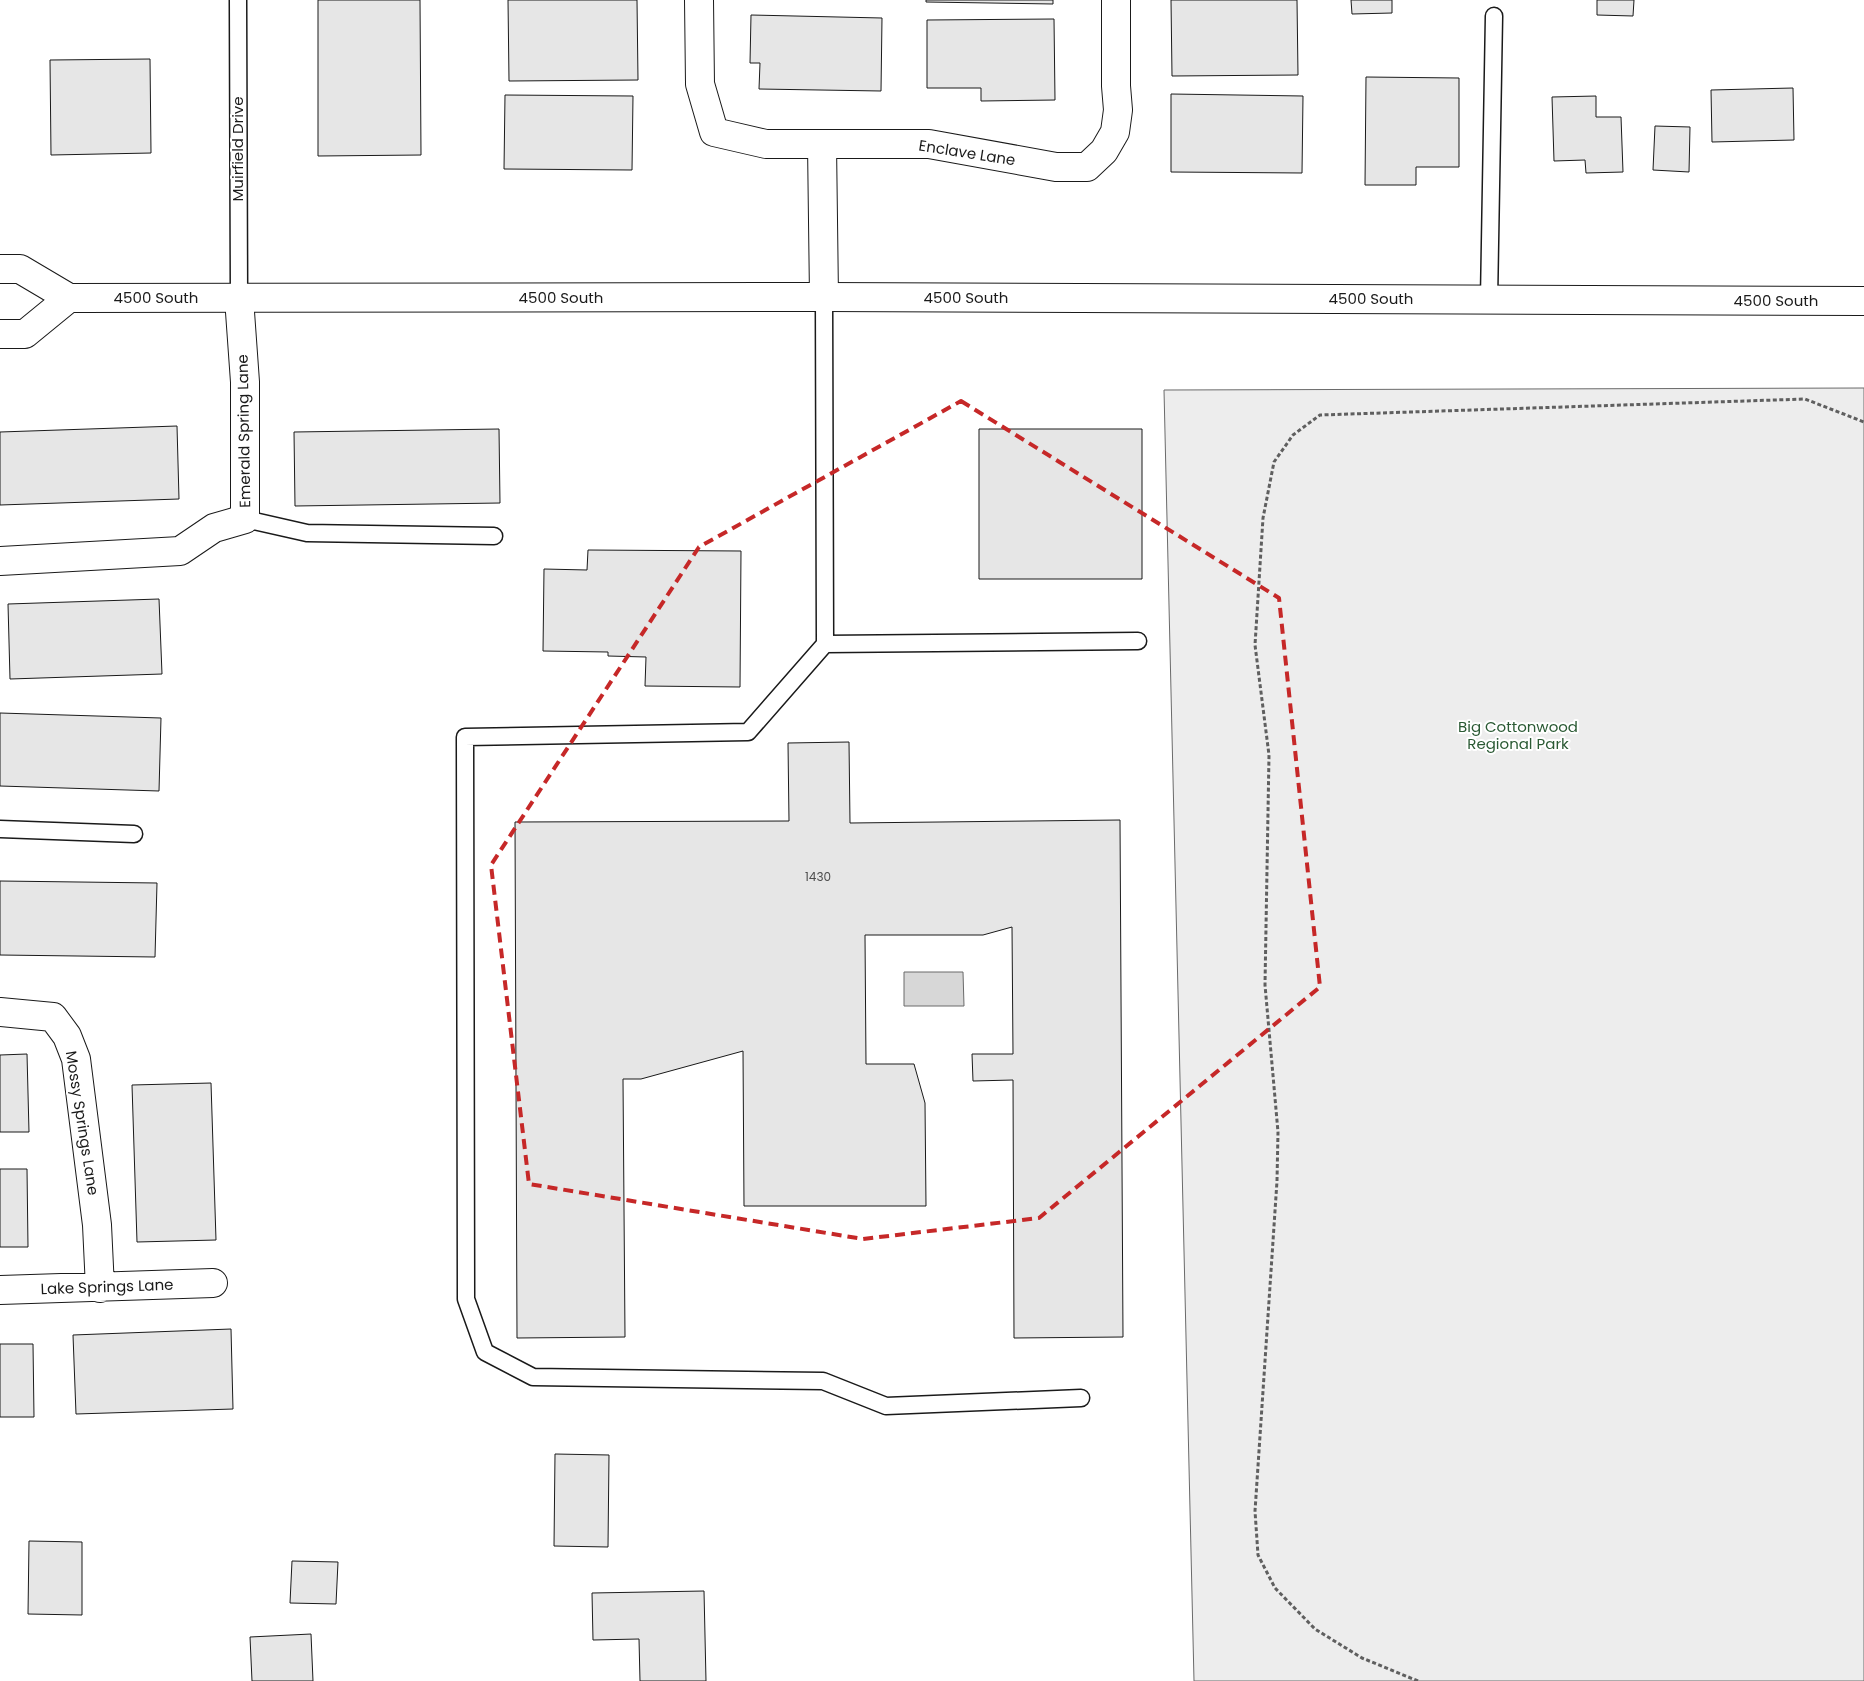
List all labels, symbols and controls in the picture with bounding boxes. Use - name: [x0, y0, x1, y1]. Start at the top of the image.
- street label: Muirfield Drive: [227, 96, 248, 202]
- street label: Enclave Lane: [917, 135, 1017, 171]
- street label: 4500 South: [114, 287, 198, 308]
- street label: 4500 South: [519, 287, 603, 308]
- street label: 4500 South: [924, 287, 1008, 308]
- street label: 4500 South: [1329, 288, 1413, 309]
- street label: 4500 South: [1734, 290, 1818, 311]
- street label: Emerald Spring Lane: [232, 354, 255, 508]
- park label: Big Cottonwood Regional Park: [1458, 716, 1578, 754]
- house number: 1430: [805, 868, 831, 885]
- street label: Mossy Springs Lane: [61, 1049, 104, 1197]
- street label: Lake Springs Lane: [40, 1274, 174, 1299]

